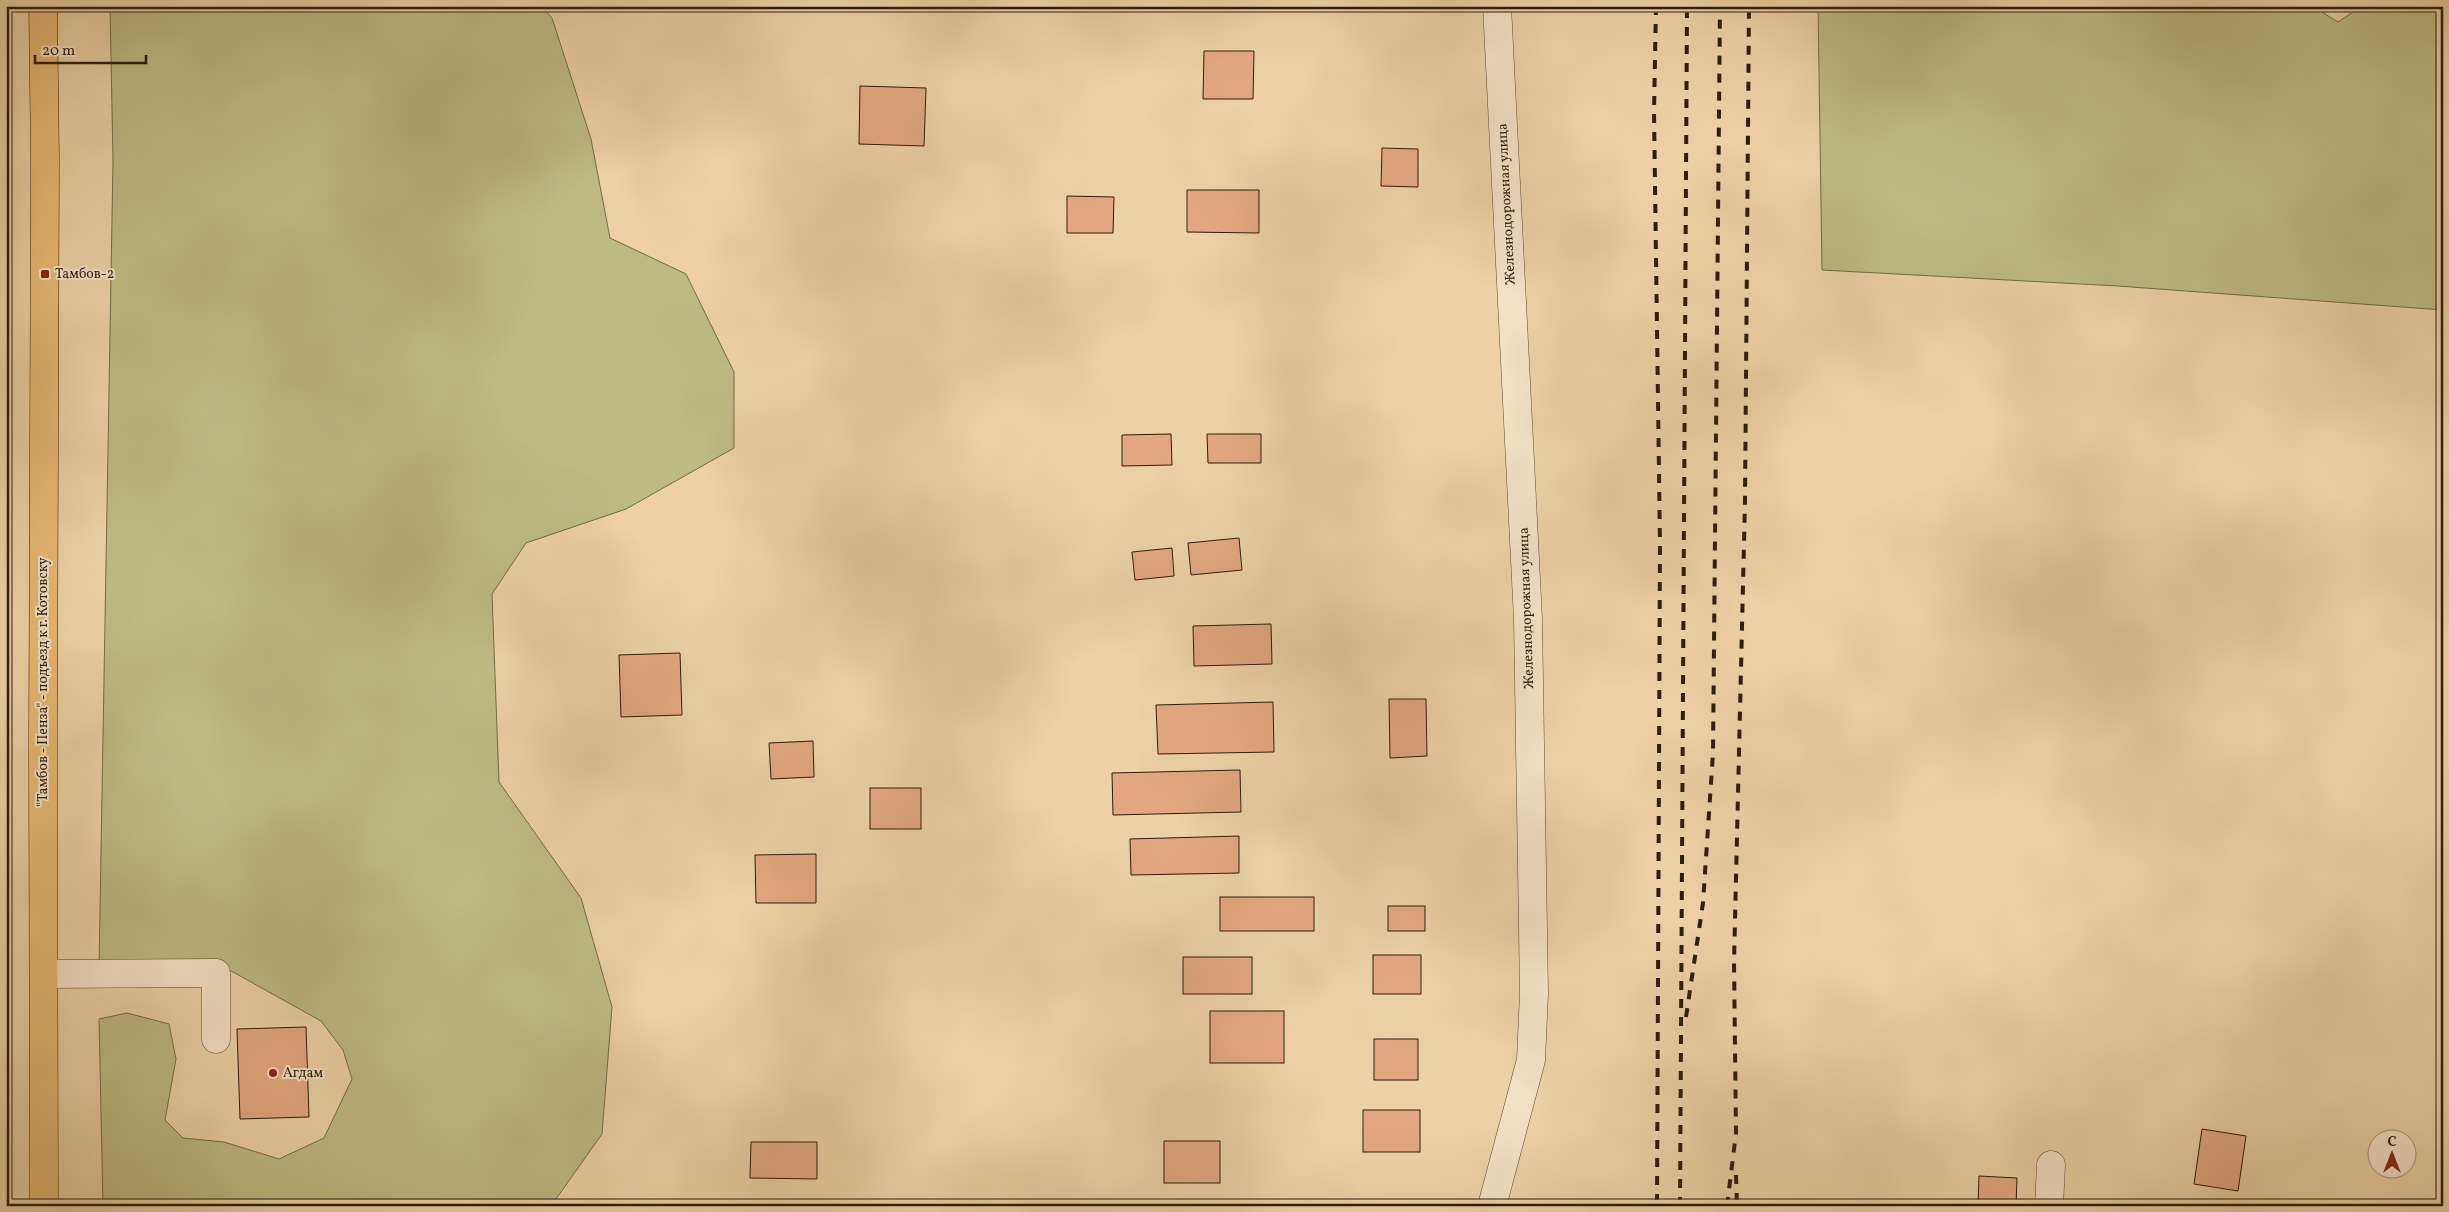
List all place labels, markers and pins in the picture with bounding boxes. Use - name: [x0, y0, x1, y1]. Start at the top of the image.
- place label: Тамбов-2: [55, 265, 114, 284]
- marker: Тамбов-2: [39, 268, 51, 280]
- place label: Агдам: [283, 1064, 323, 1083]
- marker: Агдам: [267, 1067, 279, 1079]

